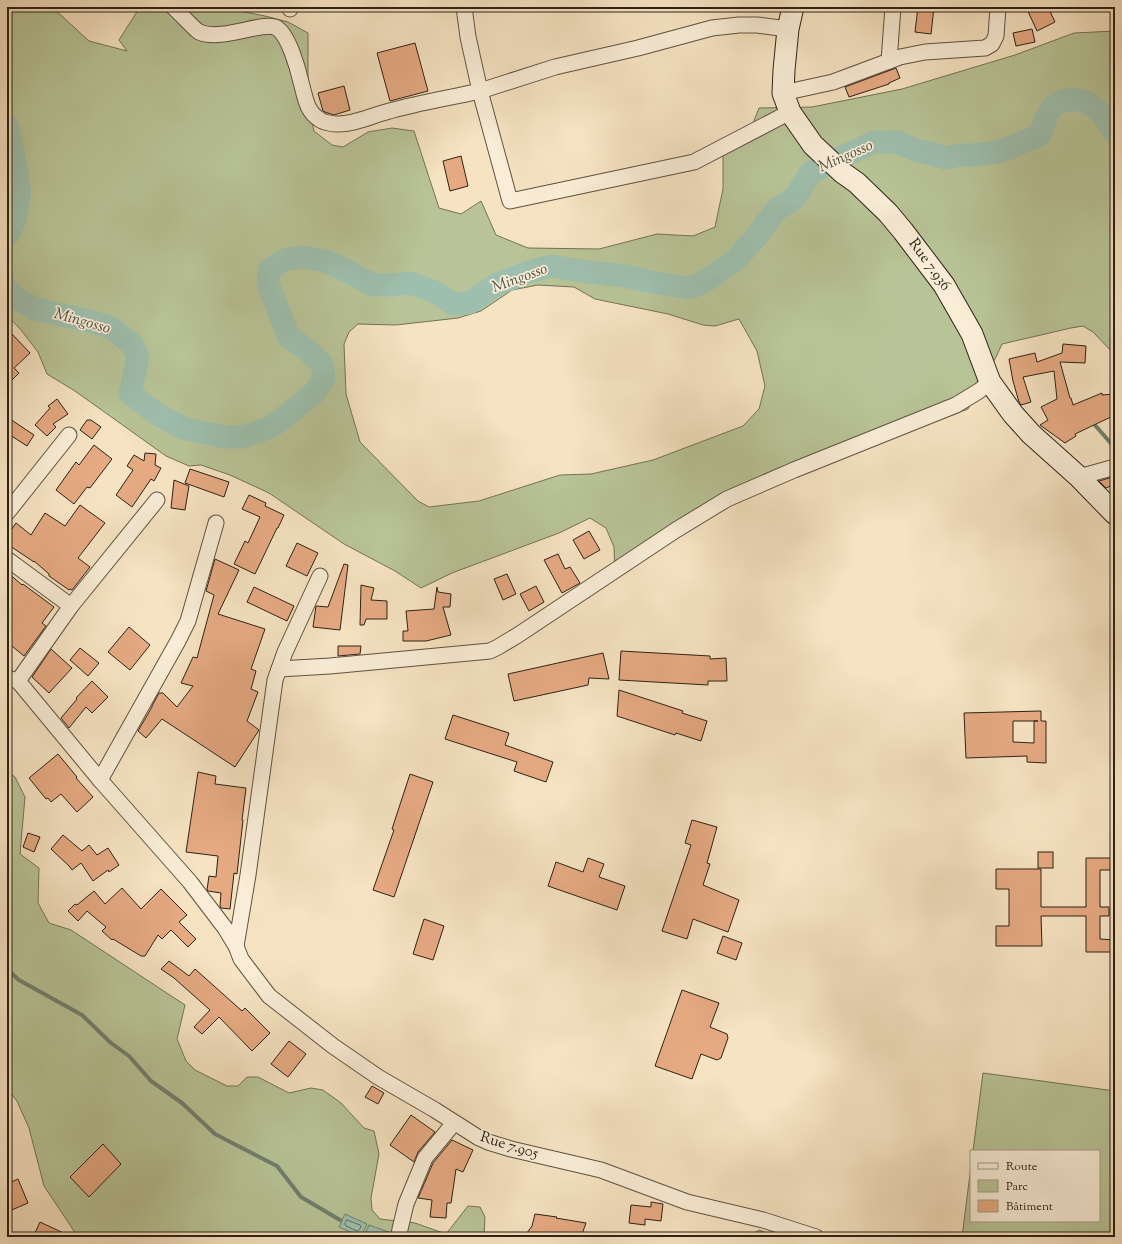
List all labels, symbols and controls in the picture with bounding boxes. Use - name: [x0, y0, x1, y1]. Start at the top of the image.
- water label: Mingosso: [815, 135, 877, 179]
- street label: Rue 7.936: [903, 235, 955, 295]
- water label: Mingosso: [489, 258, 551, 300]
- water label: Mingosso: [51, 303, 113, 341]
- street label: Rue 7.905: [477, 1127, 541, 1165]
- legend: [970, 1150, 1100, 1222]
- text: Route: [1006, 1158, 1038, 1176]
- text: Parc: [1006, 1178, 1028, 1196]
- text: Bâtiment: [1006, 1198, 1053, 1216]

